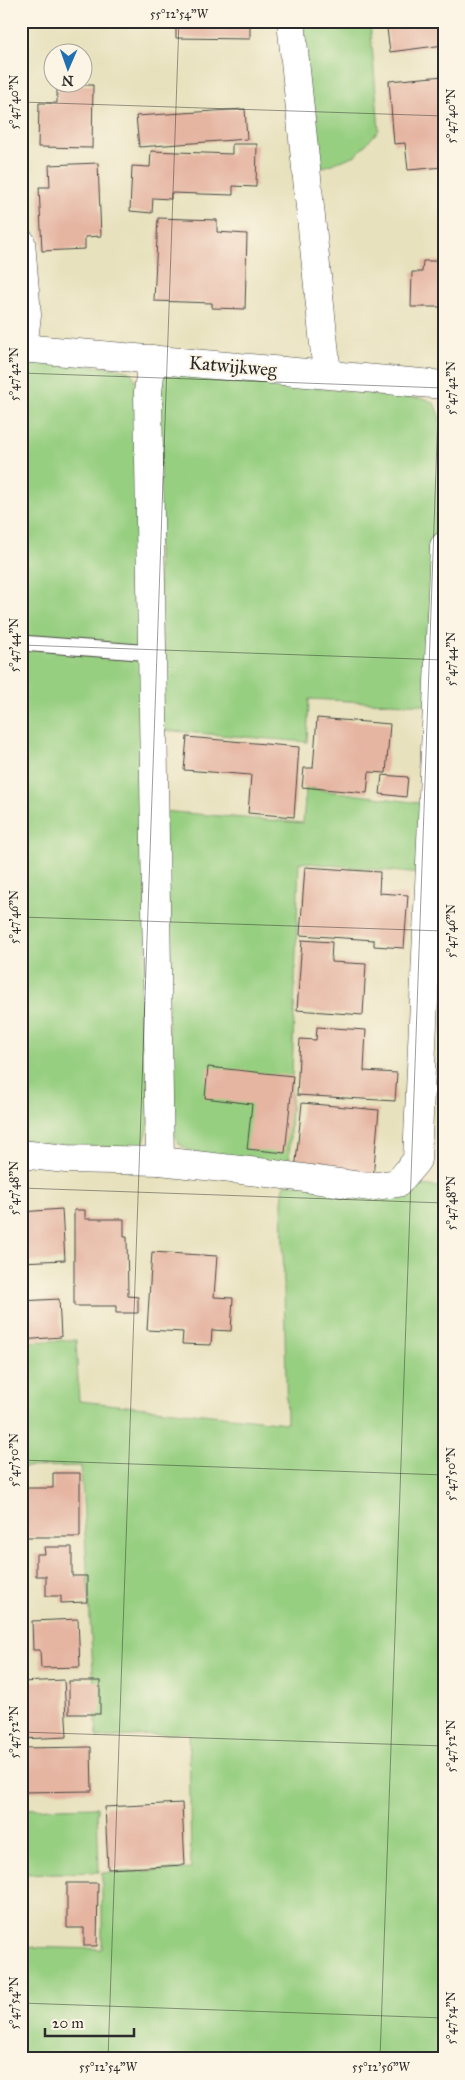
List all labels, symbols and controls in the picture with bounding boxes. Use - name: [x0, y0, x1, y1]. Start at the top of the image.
- text: 55°12'54"W: [150, 7, 209, 21]
- north arrow: [42, 42, 92, 92]
- text: N: [61, 72, 74, 89]
- text: 5°47'40"N: [7, 75, 21, 129]
- text: 5°47'40"N: [444, 89, 458, 143]
- text: 5°47'42"N: [7, 347, 21, 401]
- street label: Katwijkweg: [188, 351, 278, 382]
- text: 5°47'42"N: [444, 361, 458, 415]
- text: 5°47'44"N: [7, 618, 21, 672]
- text: 5°47'44"N: [444, 632, 458, 686]
- text: 5°47'46"N: [7, 890, 21, 944]
- text: 5°47'46"N: [444, 904, 458, 958]
- text: 5°47'48"N: [7, 1161, 21, 1215]
- text: 5°47'48"N: [444, 1176, 458, 1230]
- text: 5°47'50"N: [7, 1433, 21, 1487]
- text: 5°47'50"N: [444, 1447, 458, 1501]
- text: 5°47'52"N: [7, 1706, 21, 1758]
- text: 5°47'52"N: [444, 1720, 458, 1772]
- text: 5°47'54"N: [7, 1976, 21, 2030]
- text: 5°47'54"N: [444, 1991, 458, 2045]
- scale bar: [45, 2005, 134, 2037]
- text: 20 m: [52, 2014, 84, 2032]
- text: 55°12'54"W: [79, 2060, 138, 2074]
- text: 55°12'56"W: [352, 2060, 411, 2074]

